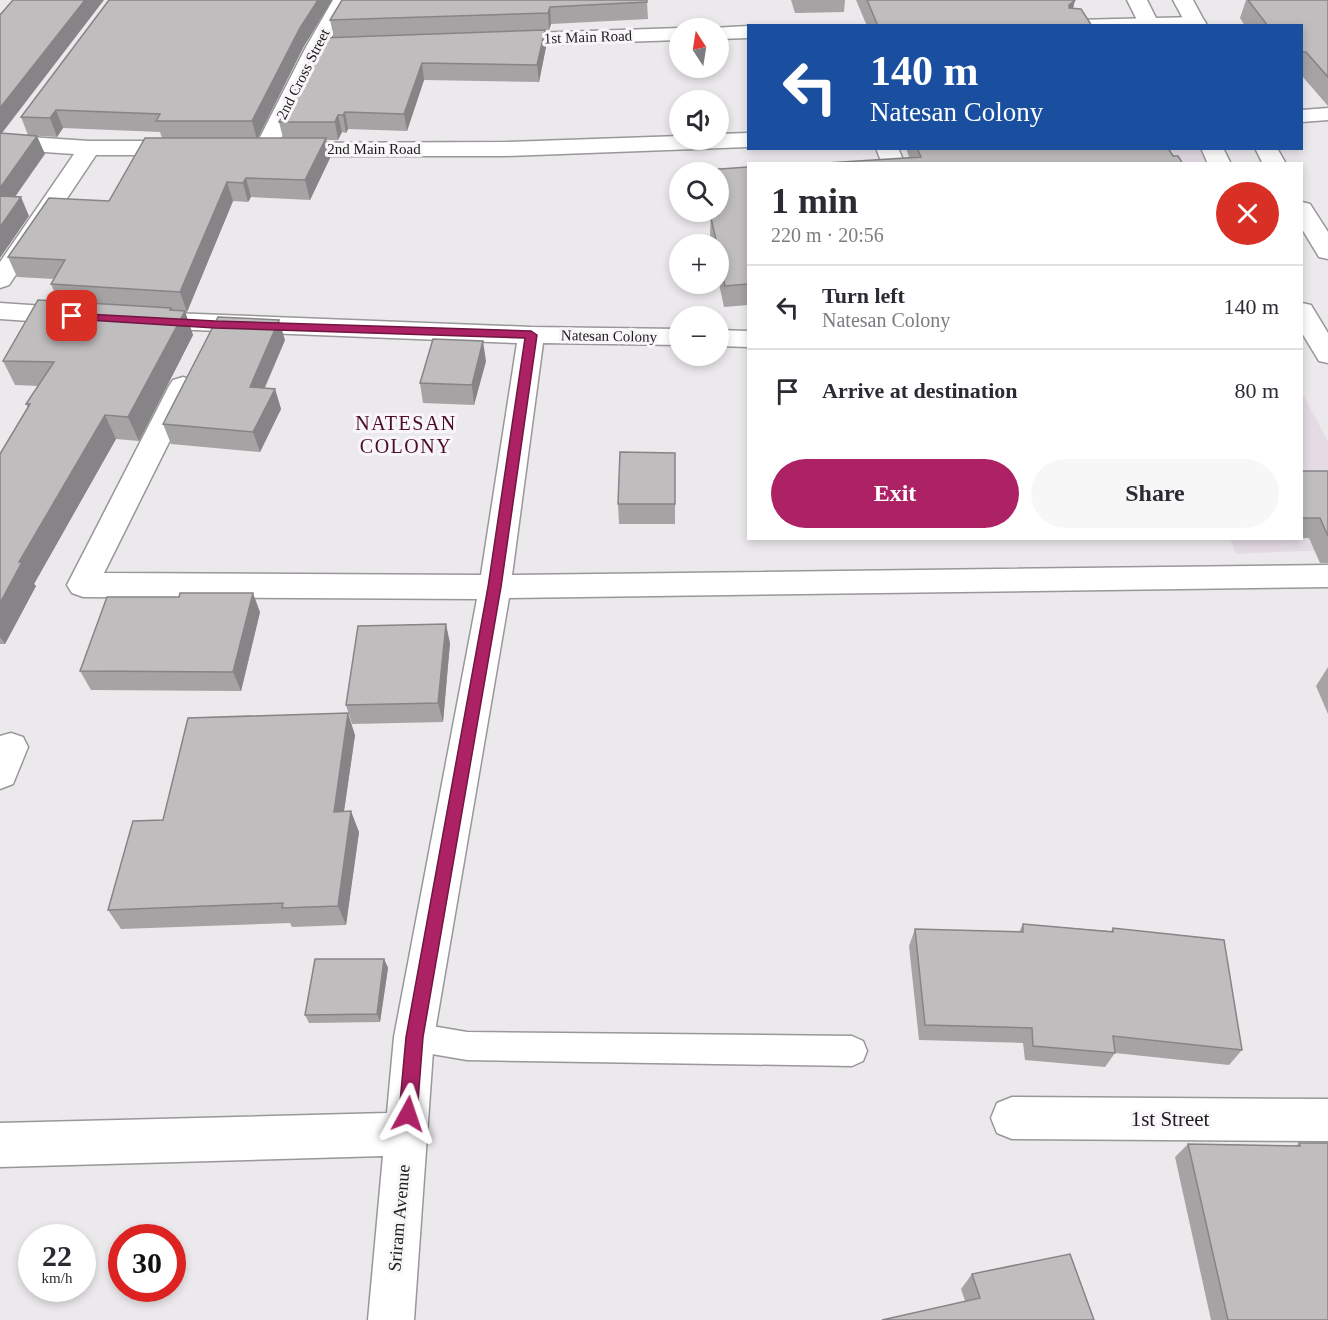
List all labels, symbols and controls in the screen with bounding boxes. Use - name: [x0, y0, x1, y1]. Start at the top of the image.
- north arrow: [669, 18, 729, 78]
- map controls: [669, 18, 729, 366]
- street label: 2nd Cross Street: [273, 25, 333, 122]
- street label: 1st Main Road: [544, 27, 633, 47]
- icon: left: [771, 48, 849, 126]
- text: 140 m: [870, 48, 979, 94]
- button: sound: [669, 90, 729, 150]
- text: Natesan Colony: [870, 97, 1043, 127]
- street label: 2nd Main Road: [327, 141, 421, 157]
- button: search: [669, 162, 729, 222]
- text: 1 min: [771, 181, 858, 221]
- button: close: [1216, 182, 1279, 245]
- text: 220 m · 20:56: [771, 224, 884, 246]
- button: +: [669, 234, 729, 294]
- text: Turn left: [822, 283, 905, 308]
- pin: [46, 290, 97, 341]
- icon: left: [771, 291, 804, 324]
- text: 140 m: [1223, 294, 1279, 319]
- icon: arrive: [55, 299, 88, 332]
- button: −: [669, 306, 729, 366]
- text: Natesan Colony: [822, 309, 950, 331]
- street label: Natesan Colony: [561, 327, 658, 345]
- icon: arrive: [771, 375, 804, 408]
- text: Arrive at destination: [822, 378, 1018, 403]
- text: 80 m: [1234, 378, 1279, 403]
- district label: NATESAN COLONY: [355, 412, 457, 457]
- button: Exit: [771, 459, 1019, 528]
- button: Share: [1031, 459, 1279, 528]
- position arrow: [376, 1082, 440, 1146]
- street label: 1st Street: [1131, 1107, 1210, 1131]
- street label: Sriram Avenue: [384, 1164, 414, 1272]
- speed limit sign: 30: [108, 1224, 186, 1302]
- text: 22: [42, 1239, 72, 1272]
- text: km/h: [42, 1270, 72, 1286]

